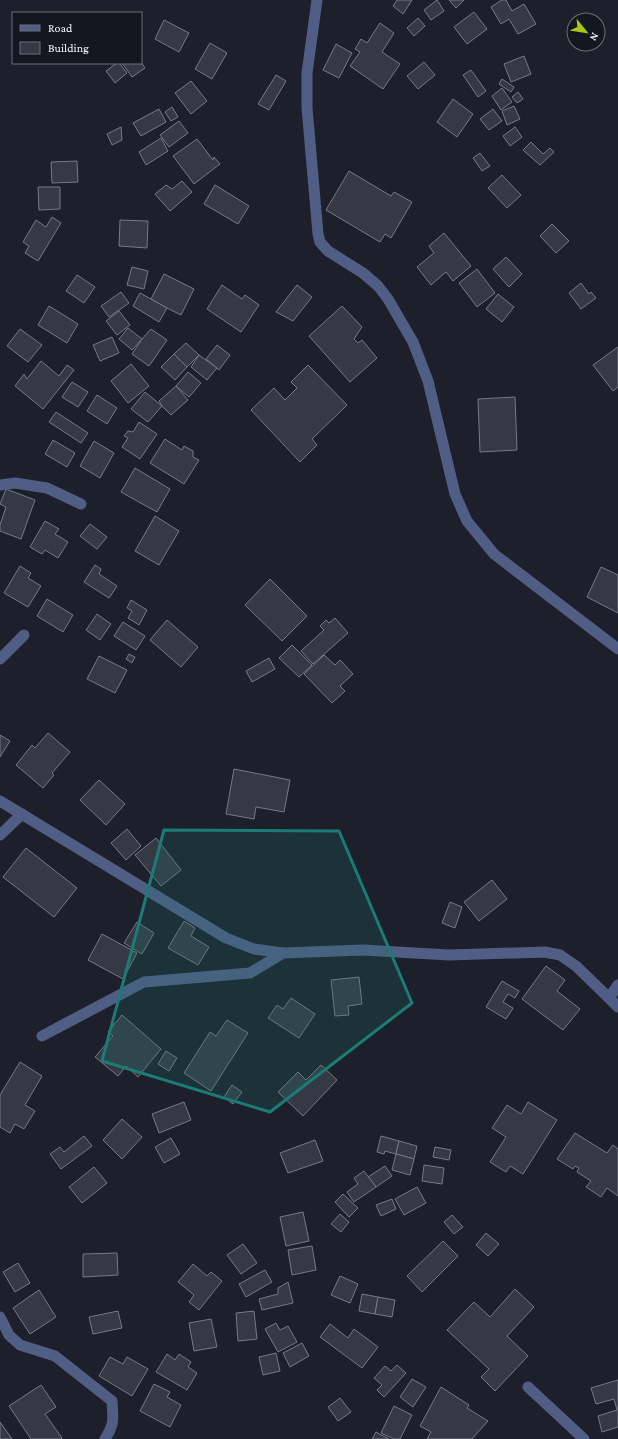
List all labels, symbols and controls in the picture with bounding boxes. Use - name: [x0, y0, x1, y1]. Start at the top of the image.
- legend: [12, 12, 142, 64]
- north arrow: [566, 12, 606, 52]
- text: Road: [48, 21, 73, 35]
- text: N: [587, 31, 602, 44]
- text: Building: [48, 41, 89, 55]

